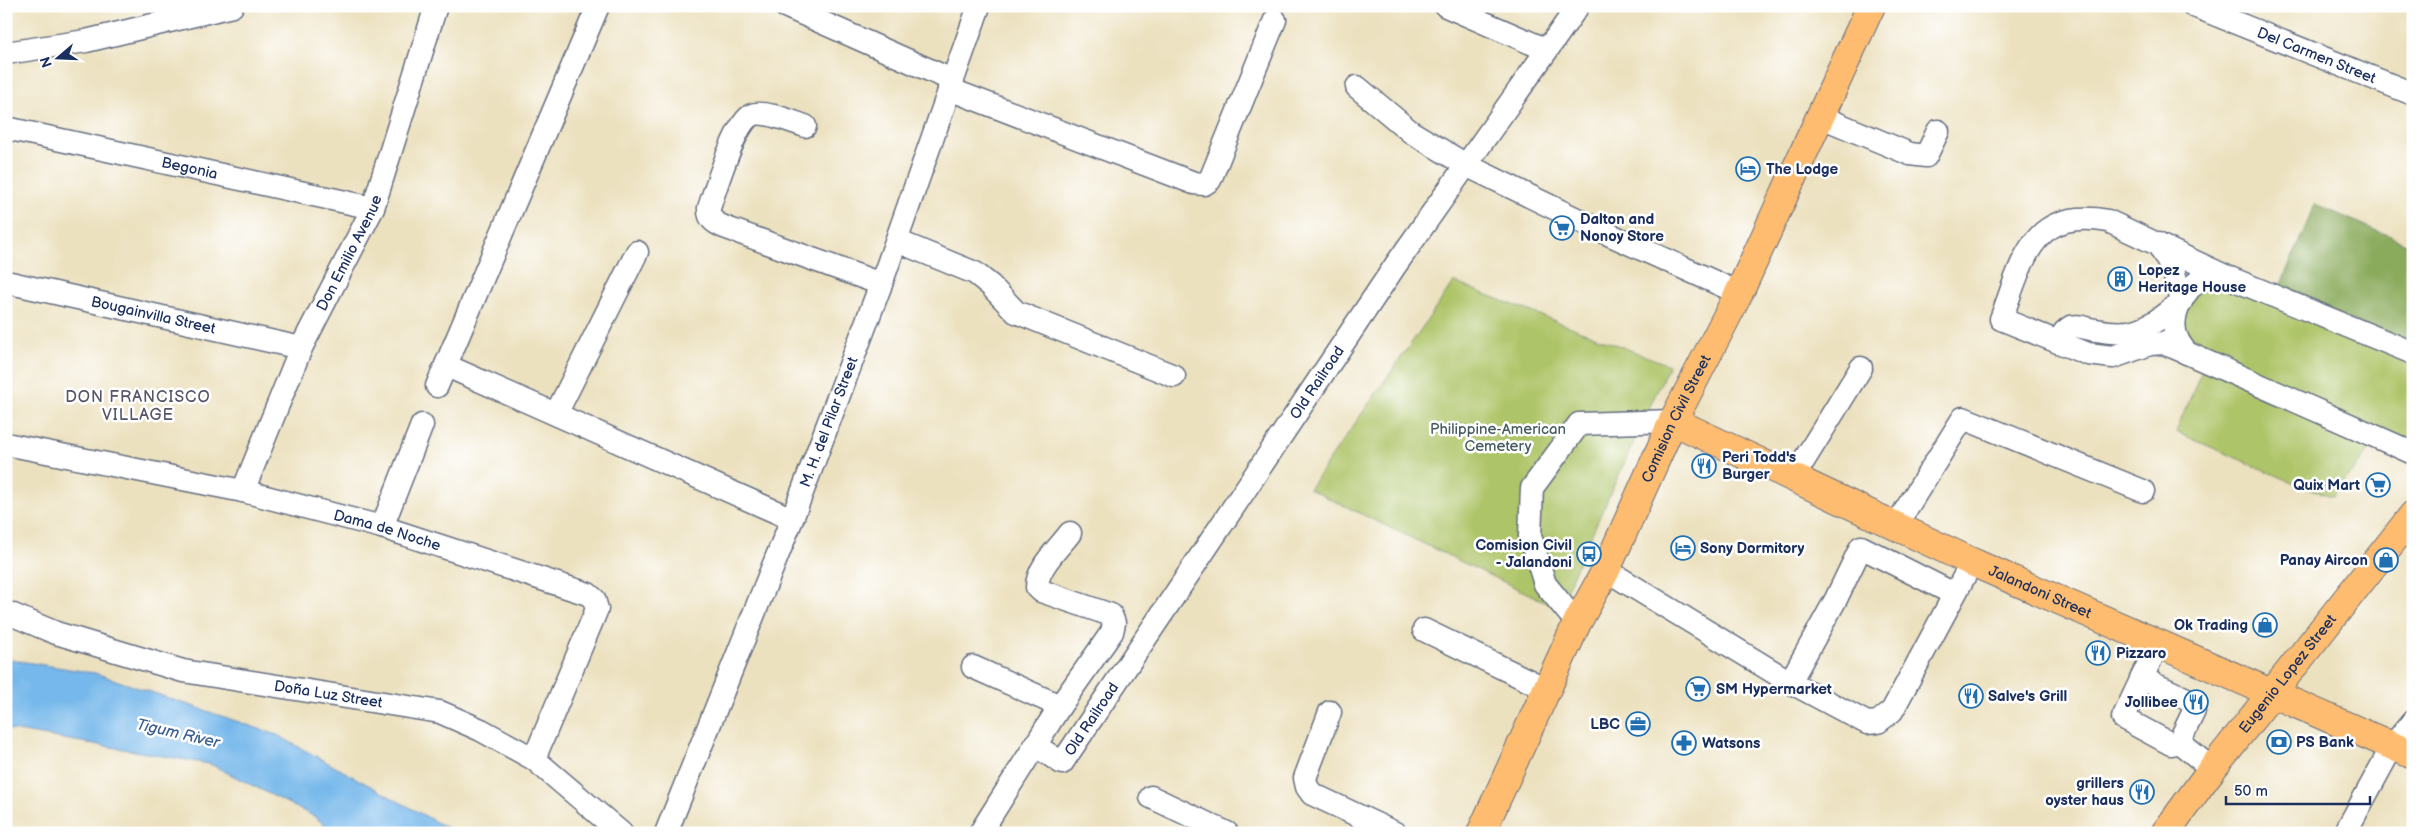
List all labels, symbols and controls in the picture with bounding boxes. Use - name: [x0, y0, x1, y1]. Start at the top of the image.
- street label: Del Carmen Street: [2254, 23, 2379, 88]
- north arrow: [32, 32, 82, 82]
- text: N: [36, 54, 56, 70]
- street label: Begonia: [160, 153, 220, 183]
- hotel icon: The Lodge: [1735, 156, 1761, 182]
- place label: The Lodge: [1766, 160, 1839, 179]
- street label: Don Emilio Avenue: [312, 193, 386, 314]
- place label: Dalton and Nonoy Store: [1580, 210, 1664, 246]
- supermarket icon: Dalton and Nonoy Store: [1549, 215, 1575, 241]
- place label: Lopez Heritage House: [2138, 261, 2246, 297]
- building icon: Lopez Heritage House: [2107, 266, 2133, 292]
- street label: Bougainvilla Street: [89, 292, 218, 338]
- street label: Old Railroad: [1286, 342, 1348, 423]
- street label: Comision Civil Street: [1637, 351, 1715, 486]
- street label: M. H. del Pilar Street: [795, 354, 862, 490]
- district label: DON FRANCISCO VILLAGE: [65, 388, 211, 425]
- park label: Philippine-American Cemetery: [1430, 420, 1566, 456]
- place label: Peri Todd's Burger: [1722, 448, 1796, 484]
- restaurant icon: Peri Todd's Burger: [1691, 453, 1717, 479]
- supermarket icon: Quix Mart: [2365, 472, 2391, 498]
- place label: Quix Mart: [2293, 476, 2360, 495]
- street label: Dama de Noche: [332, 505, 443, 555]
- hotel icon: Sony Dormitory: [1670, 535, 1696, 561]
- place label: Comision Civil - Jalandoni: [1475, 536, 1572, 572]
- place label: Sony Dormitory: [1700, 539, 1805, 558]
- bus stop icon: Comision Civil - Jalandoni: [1576, 541, 1602, 567]
- shop icon: Panay Aircon: [2373, 547, 2399, 573]
- place label: Panay Aircon: [2280, 551, 2368, 570]
- street label: Jalandoni Street: [1986, 561, 2095, 623]
- street label: Eugenio Lopez Street: [2235, 610, 2341, 737]
- shop icon: Ok Trading: [2252, 612, 2278, 638]
- place label: Ok Trading: [2174, 616, 2248, 635]
- restaurant icon: Pizzaro: [2085, 640, 2111, 666]
- place label: Pizzaro: [2116, 644, 2167, 663]
- street label: Doña Luz Street: [273, 676, 384, 712]
- supermarket icon: SM Hypermarket: [1685, 676, 1711, 702]
- street label: Old Railroad: [1060, 679, 1123, 759]
- place label: SM Hypermarket: [1716, 680, 1832, 699]
- restaurant icon: Salve's Grill: [1958, 683, 1984, 709]
- place label: Salve's Grill: [1988, 687, 2067, 706]
- restaurant icon: Jollibee: [2183, 689, 2209, 715]
- place label: Jollibee: [2125, 693, 2178, 712]
- office icon: LBC: [1625, 711, 1651, 737]
- water label: Tigum River: [135, 715, 222, 753]
- place label: LBC: [1590, 715, 1620, 734]
- bank icon: PS Bank: [2266, 729, 2292, 755]
- pharmacy icon: Watsons: [1671, 730, 1697, 756]
- place label: PS Bank: [2296, 733, 2354, 752]
- place label: Watsons: [1702, 734, 1760, 753]
- place label: grillers oyster haus: [2045, 774, 2124, 810]
- scale bar: [2226, 774, 2370, 806]
- restaurant icon: grillers oyster haus: [2129, 779, 2155, 805]
- text: 50 m: [2234, 782, 2268, 801]

